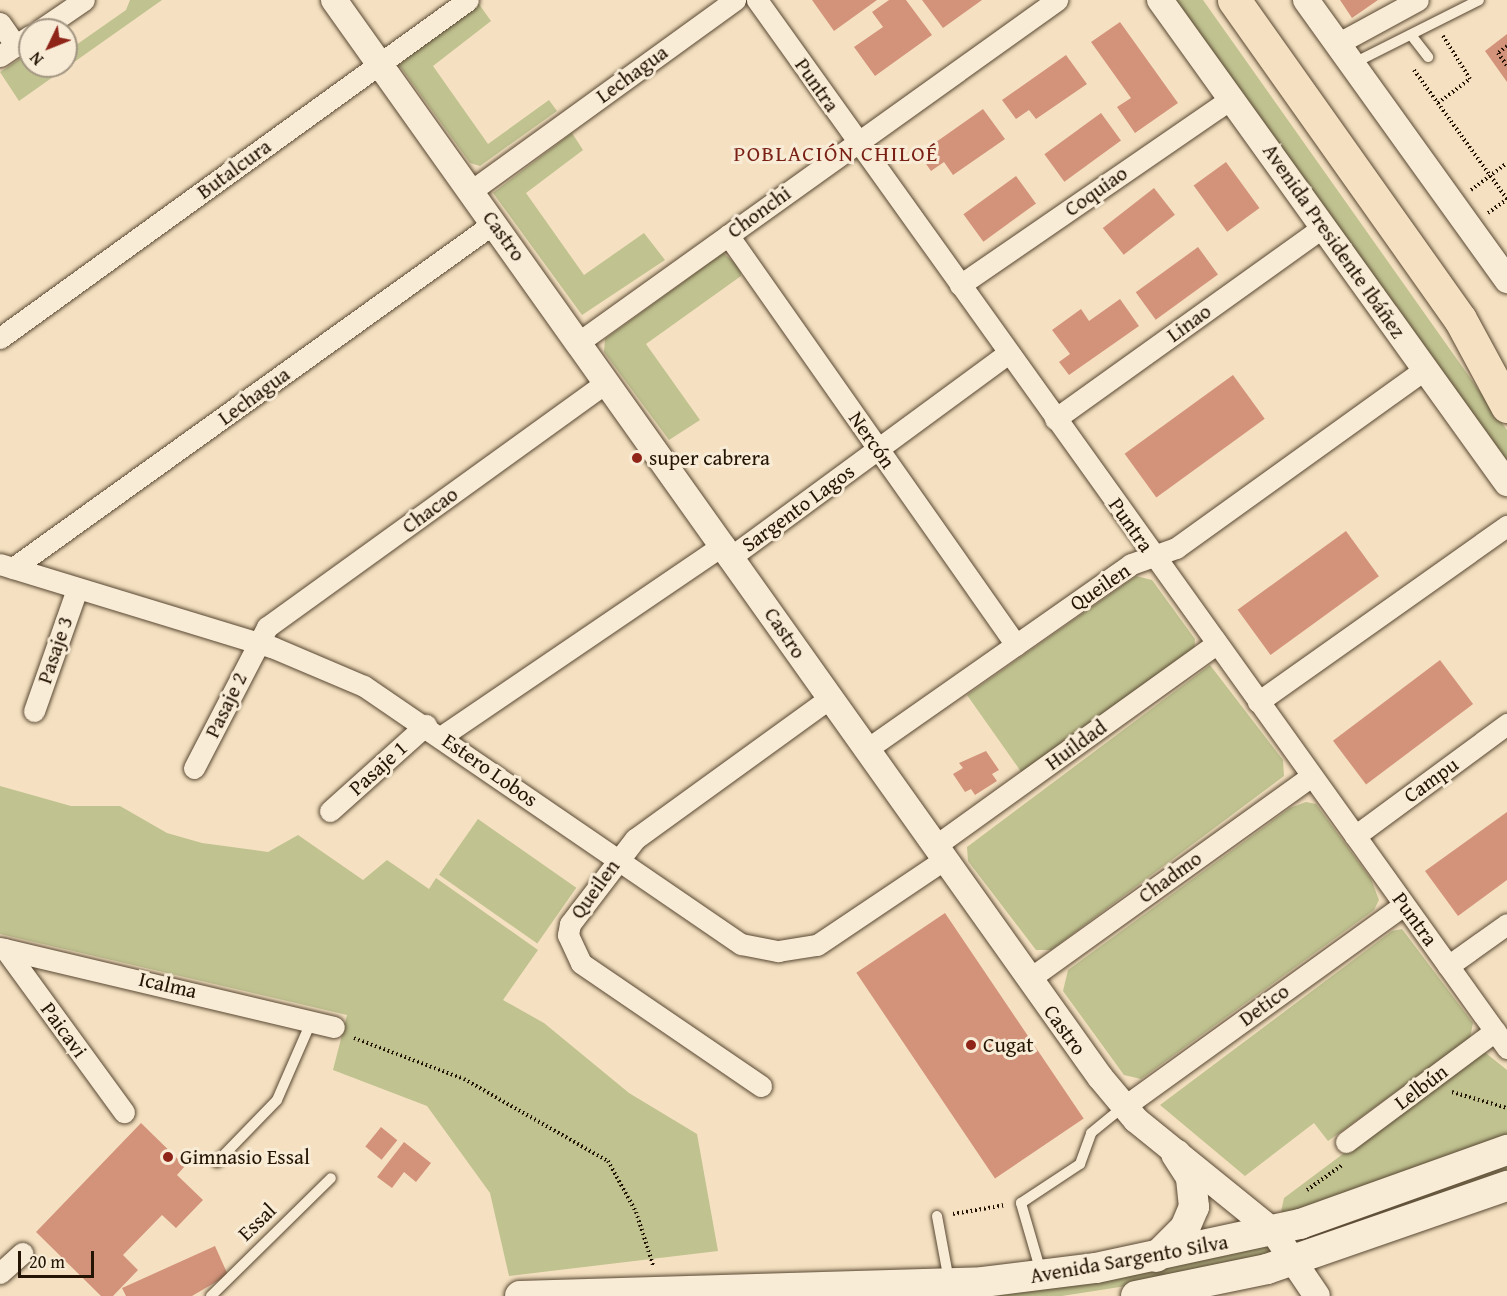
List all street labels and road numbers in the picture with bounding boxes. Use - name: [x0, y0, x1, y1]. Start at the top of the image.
- street label: Lechagua: [591, 40, 673, 108]
- street label: Puntra: [789, 53, 845, 117]
- street label: Butalcura: [192, 134, 276, 204]
- street label: Avenida Presidente Ibáñez: [1257, 139, 1411, 343]
- street label: Coquiao: [1060, 160, 1132, 222]
- street label: Chonchi: [722, 181, 796, 243]
- street label: Castro: [477, 206, 531, 266]
- street label: Linao: [1162, 299, 1216, 347]
- street label: Lechagua: [213, 362, 295, 430]
- street label: Nercón: [843, 407, 901, 473]
- street label: Sargento Lagos: [737, 459, 859, 557]
- street label: Chacao: [397, 481, 463, 539]
- street label: Puntra: [1103, 493, 1159, 557]
- street label: Queilen: [1065, 558, 1135, 616]
- street label: Castro: [759, 603, 811, 663]
- street label: Pasaje 3: [32, 613, 78, 687]
- street label: Pasaje 2: [199, 668, 253, 742]
- street label: Huildad: [1041, 714, 1111, 776]
- street label: Estero Lobos: [437, 728, 543, 812]
- street label: Pasaje 1: [344, 735, 412, 801]
- street label: Campu: [1399, 752, 1463, 808]
- street label: Chadmo: [1133, 846, 1207, 908]
- street label: Queilen: [565, 854, 625, 924]
- street label: Puntra: [1387, 887, 1443, 951]
- street label: Icalma: [137, 966, 199, 1004]
- street label: Detico: [1234, 978, 1294, 1032]
- street label: Paicavi: [35, 997, 93, 1063]
- street label: Castro: [1038, 1000, 1092, 1060]
- street label: Lelbún: [1389, 1059, 1453, 1115]
- street label: Essal: [233, 1198, 281, 1246]
- street label: Avenida Sargento Silva: [1028, 1229, 1230, 1289]

